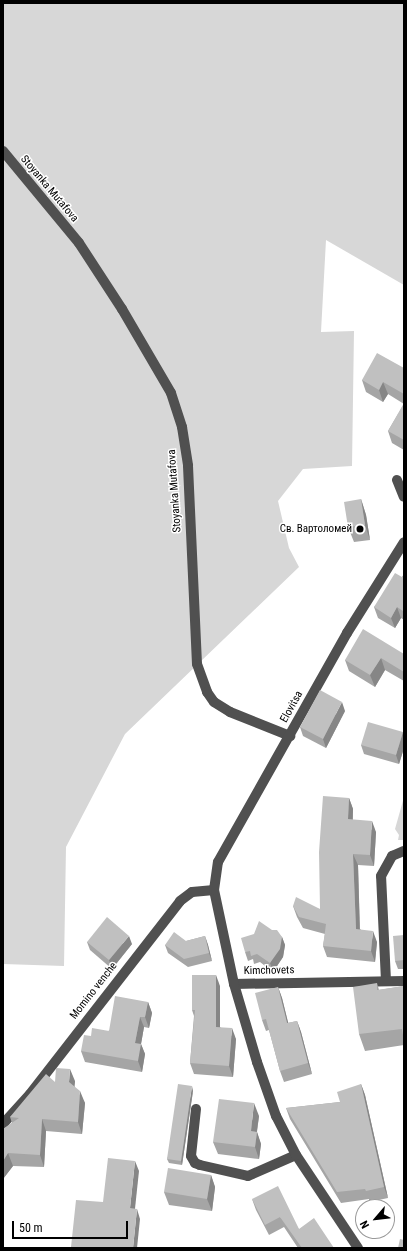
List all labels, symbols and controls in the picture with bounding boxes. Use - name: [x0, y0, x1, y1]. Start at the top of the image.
- street label: Stoyanka Mutafova: [17, 153, 81, 225]
- street label: Stoyanka Mutafova: [166, 449, 184, 533]
- place label: Св. Вартоломей: [280, 522, 352, 536]
- marker: Св. Вартоломей: [355, 524, 365, 534]
- street label: Elovitsa: [278, 689, 306, 725]
- street label: Momino venche: [68, 960, 120, 1022]
- street label: Kimchovets: [244, 964, 294, 978]
- north arrow: [355, 1199, 395, 1239]
- scale bar: [14, 1213, 130, 1239]
- text: N: [358, 1218, 372, 1230]
- text: 50 m: [19, 1221, 43, 1235]

